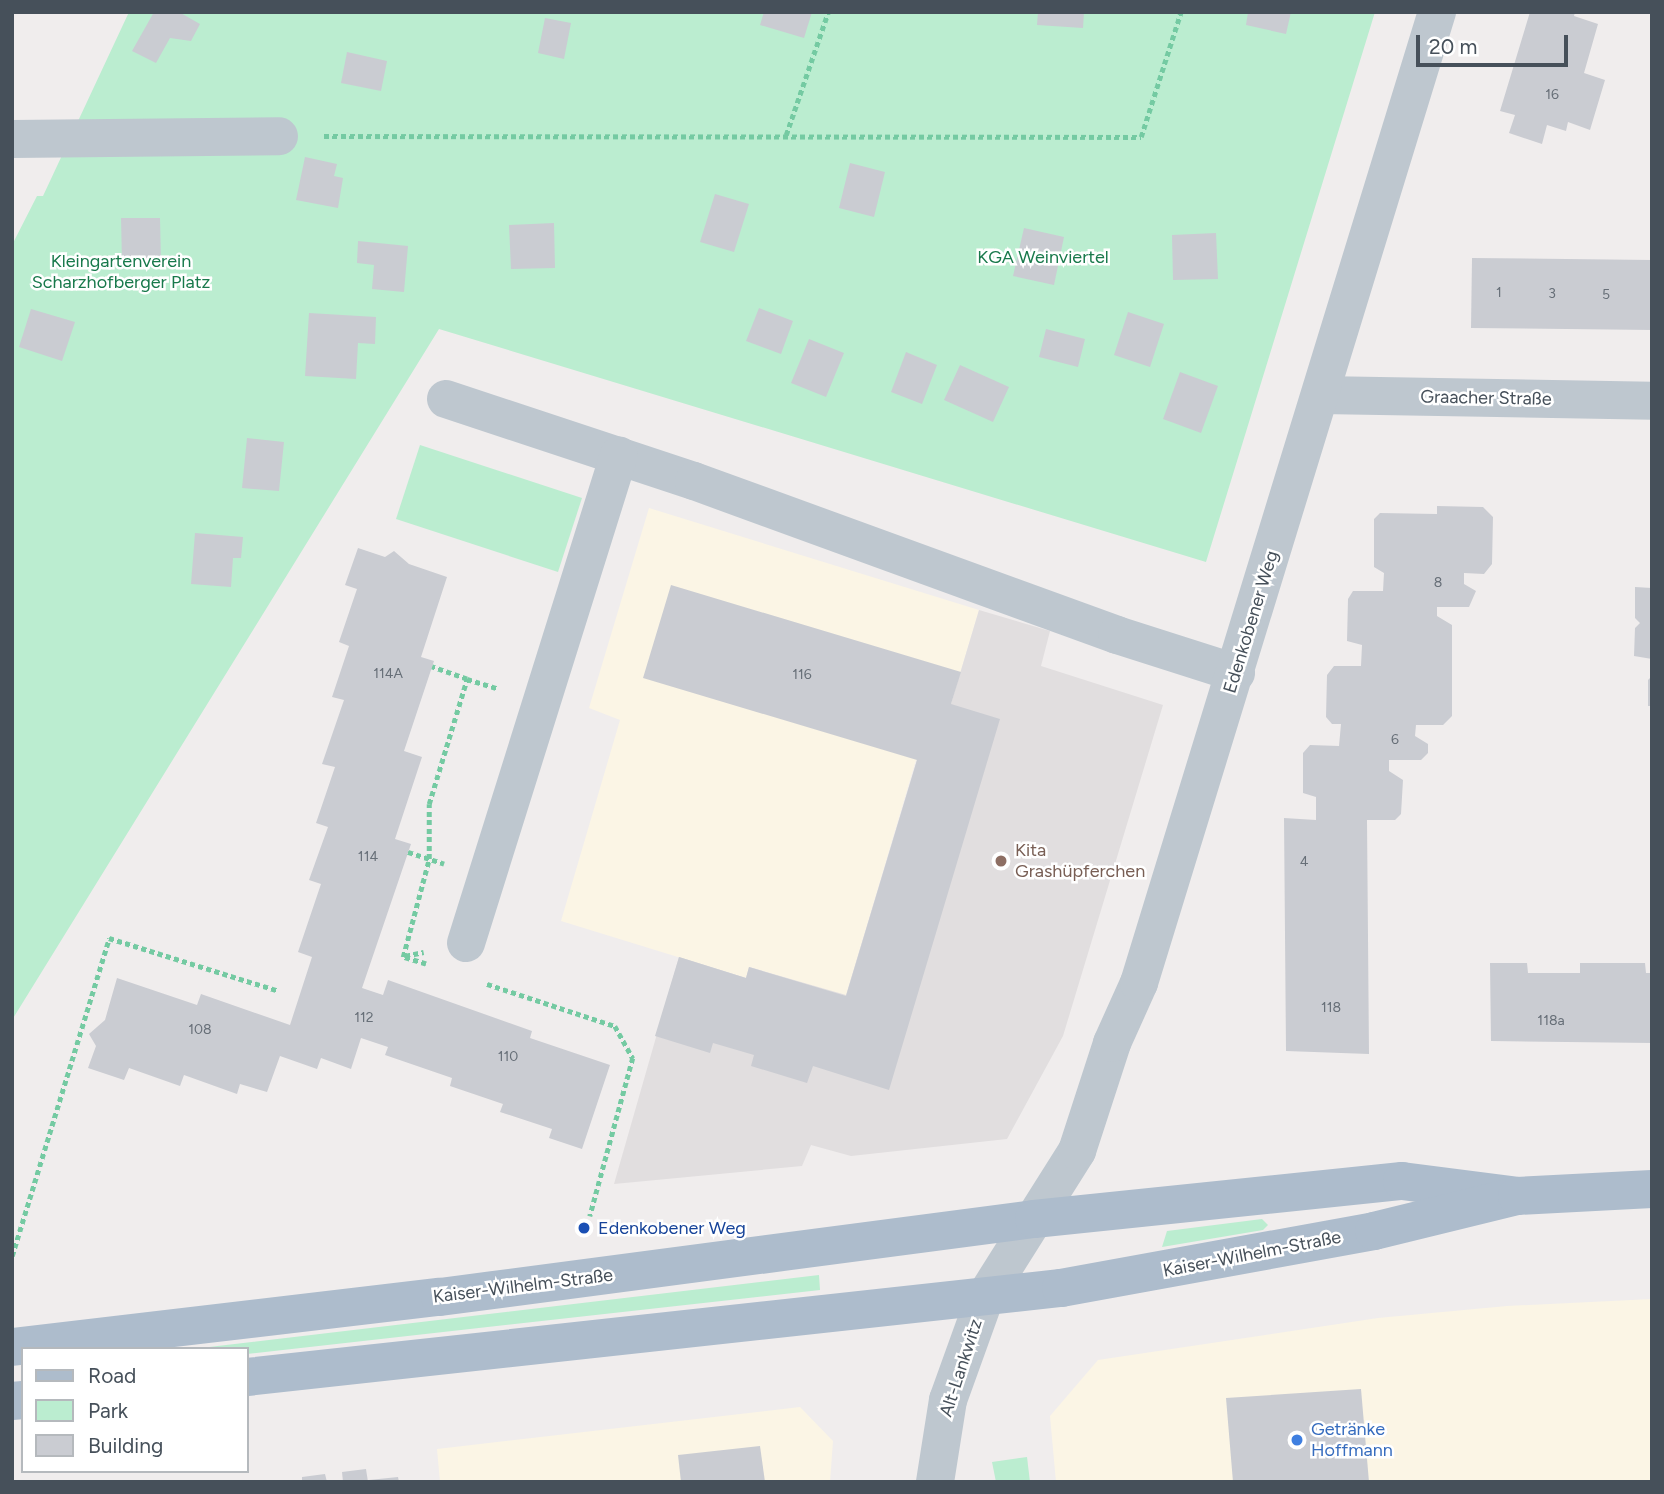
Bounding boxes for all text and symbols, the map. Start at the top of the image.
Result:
scale bar [1419,21,1571,65]
text: 20 m [1429,34,1477,59]
house number: 16 [1545,87,1559,103]
park label: KGA Weinviertel [977,246,1109,268]
park label: Kleingartenverein Scharzhofberger Platz [32,251,210,294]
house number: 1 [1496,285,1502,301]
house number: 3 [1548,286,1556,302]
house number: 5 [1602,287,1610,303]
street label: Graacher Straße [1420,386,1552,410]
street label: Edenkobener Weg [1219,548,1283,696]
house number: 8 [1434,575,1442,591]
house number: 114A [373,666,403,682]
house number: 116 [792,667,812,683]
house number: 6 [1391,732,1399,748]
place label: Kita Grashüpferchen [1015,840,1145,882]
house number: 114 [358,849,378,865]
marker: Kita Grashüpferchen [993,853,1009,869]
house number: 4 [1300,854,1308,870]
house number: 118 [1321,1000,1341,1016]
house number: 112 [354,1010,374,1026]
house number: 118a [1537,1013,1565,1029]
house number: 108 [188,1022,212,1038]
house number: 110 [498,1049,518,1065]
place label: Edenkobener Weg [598,1217,746,1239]
marker: Edenkobener Weg [576,1220,592,1236]
street label: Kaiser-Wilhelm-Straße [1161,1226,1343,1282]
street label: Kaiser-Wilhelm-Straße [432,1264,614,1308]
street label: Alt-Lankwitz [935,1316,987,1420]
legend [21,1347,248,1473]
text: Road [88,1363,136,1388]
text: Park [88,1398,128,1423]
place label: Getränke Hoffmann [1311,1419,1393,1462]
marker: Getränke Hoffmann [1289,1432,1305,1448]
text: Building [88,1433,163,1458]

